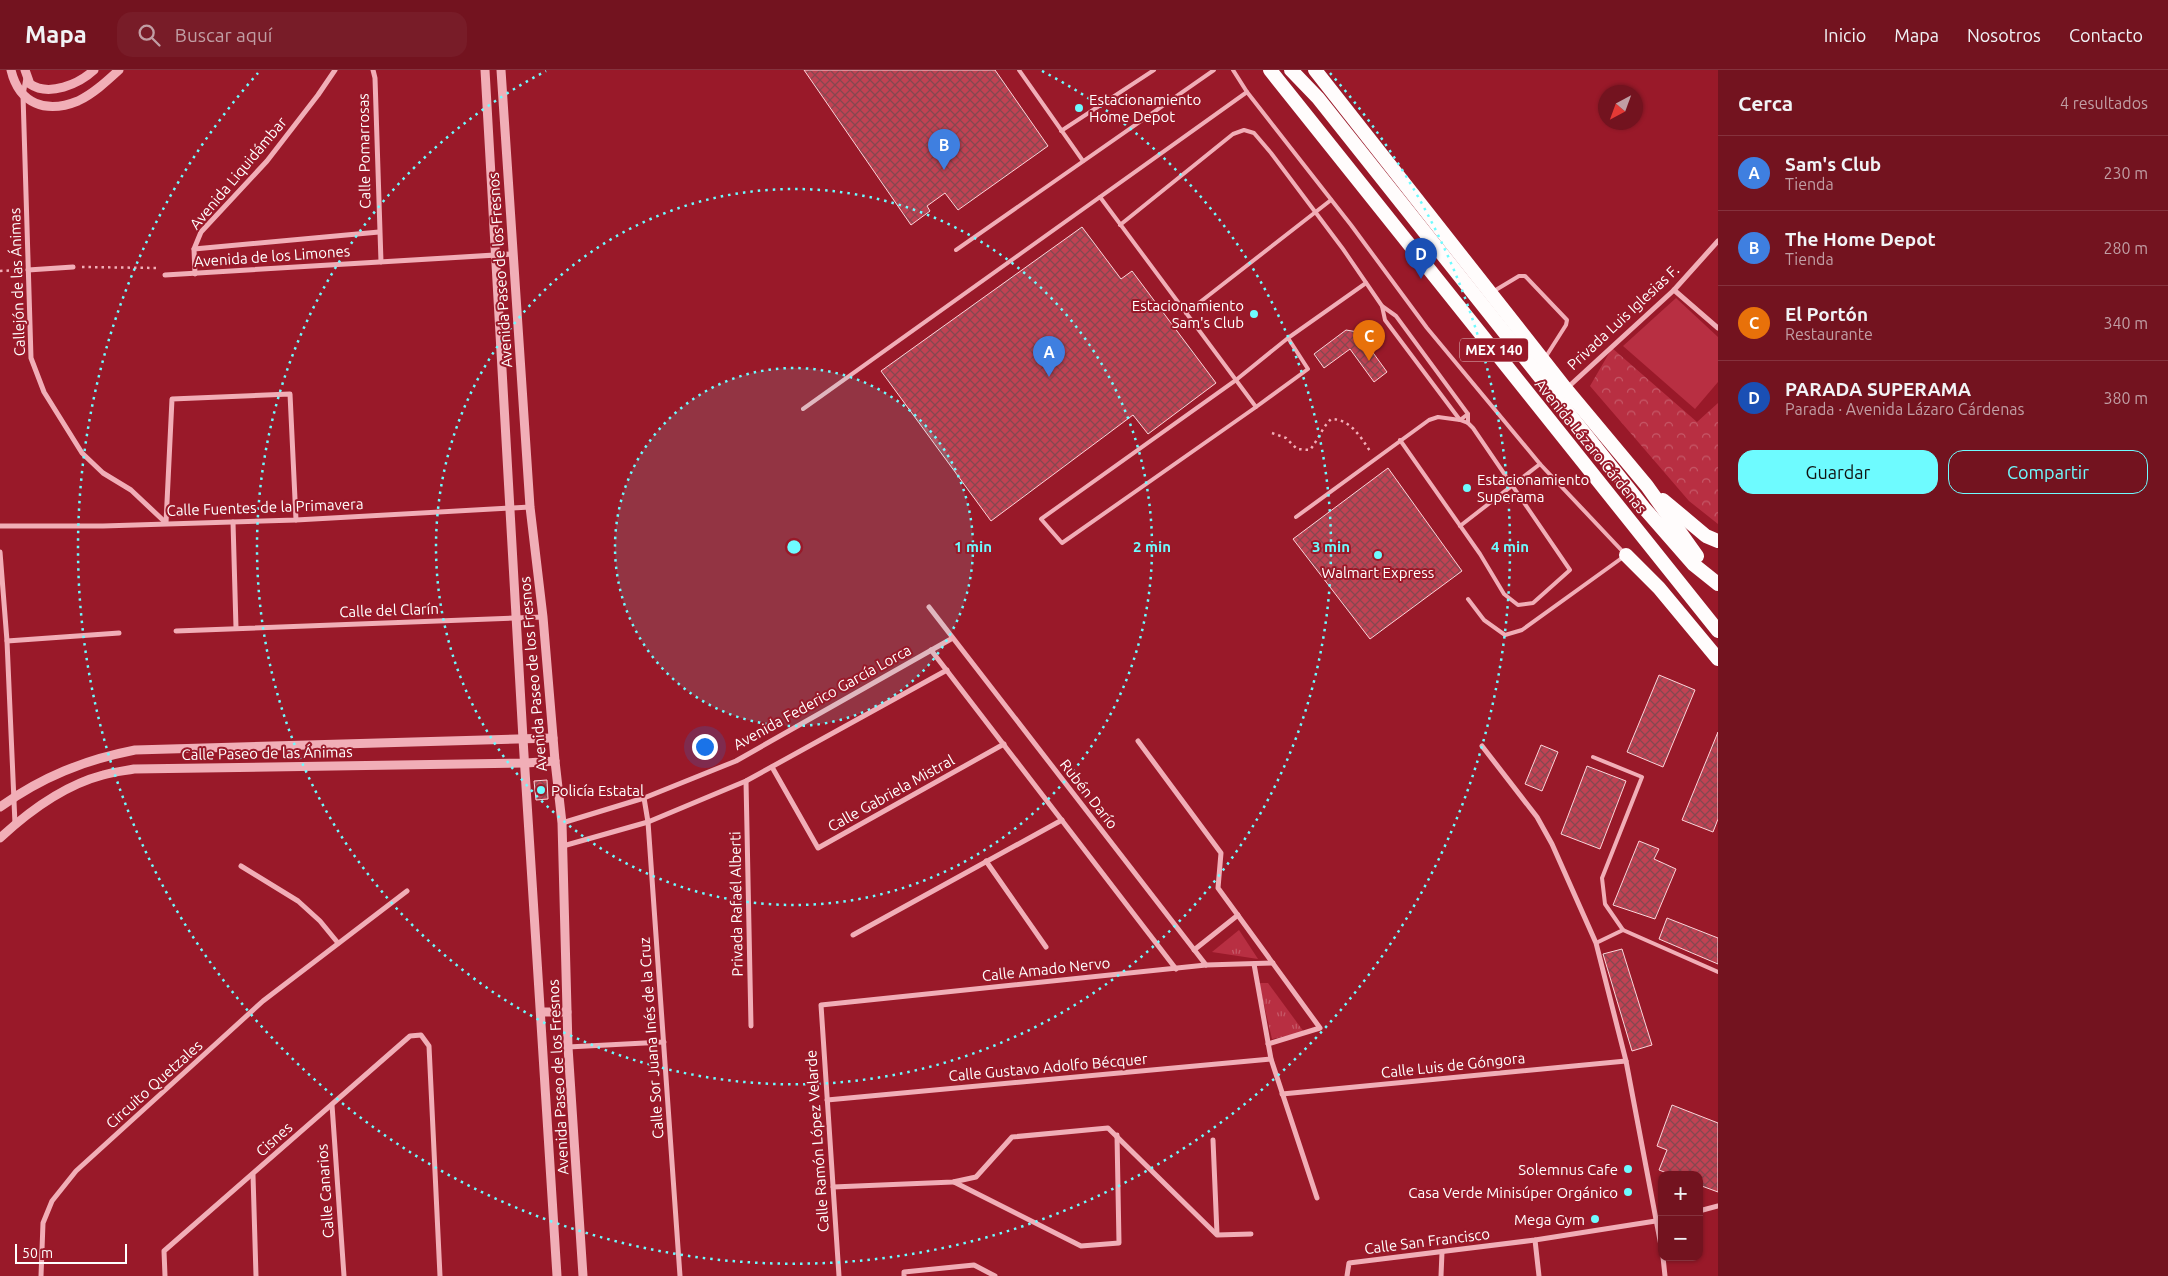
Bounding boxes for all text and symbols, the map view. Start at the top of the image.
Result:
search box [117,12,467,57]
text: Mapa [25,21,87,48]
icon: search [135,21,163,49]
text: Buscar aquí [175,24,272,46]
text: Inicio [1824,25,1866,45]
text: Mapa [1894,25,1939,45]
text: Nosotros [1967,25,2041,45]
text: Contacto [2069,25,2143,45]
north arrow [1598,85,1643,130]
place label: Estacionamiento Home Depot [1089,91,1201,125]
text: Cerca [1738,91,1793,115]
street label: Calle Pomarrosas [354,93,374,209]
text: 4 resultados [2060,94,2148,112]
marker: Estacionamiento Home Depot [1073,102,1085,114]
street label: Avenida Liquidámbar [186,113,290,233]
pin: B [928,129,960,170]
text: Sam's Club [1785,153,1881,175]
text: A [1748,164,1760,182]
text: 230 m [2103,164,2148,182]
street label: Avenida Paseo de los Fresnos [485,172,515,368]
text: Tienda [1785,175,1834,193]
street label: Callejón de las Ánimas [6,207,28,357]
text: The Home Depot [1785,228,1936,250]
pin: D [1405,238,1437,279]
text: B [1749,239,1759,257]
text: 280 m [2103,239,2148,257]
street label: Avenida de los Limones [193,242,351,270]
text: Tienda [1785,250,1834,268]
street label: Privada Luis Iglesias F. [1564,261,1682,373]
place label: Estacionamiento Sam's Club [1132,297,1244,331]
text: El Portón [1785,303,1868,325]
marker: Estacionamiento Sam's Club [1248,308,1260,320]
text: C [1749,314,1759,332]
text: 340 m [2103,314,2148,332]
pin: C [1353,320,1385,361]
text: Restaurante [1785,325,1873,343]
pin: A [1033,336,1065,377]
road number: MEX 140 [1460,338,1528,362]
street label: Avenida Lázaro Cárdenas [1532,376,1650,516]
text: PARADA SUPERAMA [1785,378,1971,400]
text: D [1748,389,1760,407]
text: 380 m [2103,389,2148,407]
text: Parada · Avenida Lázaro Cárdenas [1785,400,2024,418]
button: Guardar [1738,450,1938,494]
button: Compartir [1948,450,2148,494]
place label: Estacionamiento Superama [1477,471,1589,505]
marker: Estacionamiento Superama [1461,482,1473,494]
street label: Calle Fuentes de la Primavera [166,495,364,519]
centre of rings [785,538,803,556]
text: 1 min [954,538,992,555]
text: 2 min [1133,538,1171,555]
text: 3 min [1312,538,1350,555]
text: 4 min [1491,538,1529,555]
marker: Walmart Express [1372,549,1384,561]
place label: Walmart Express [1322,564,1434,581]
street label: Avenida Paseo de los Fresnos [516,576,550,772]
street label: Calle del Clarín [339,600,439,620]
street label: Avenida Federico García Lorca [730,641,914,753]
your location [692,734,718,760]
street label: Calle Paseo de las Ánimas [181,743,353,763]
street label: Calle Gabriela Mistral [825,751,957,835]
street label: Rubén Darío [1057,756,1121,832]
place label: Policía Estatal [551,782,644,799]
marker: Policía Estatal [535,784,547,796]
street label: Privada Rafaél Alberti [726,831,746,977]
street label: Calle Sor Juana Inés de la Cruz [635,936,667,1139]
street label: Calle Amado Nervo [981,954,1111,984]
street label: Avenida Paseo de los Fresnos [544,979,572,1175]
street label: Circuito Quetzales [102,1036,206,1132]
street label: Calle Ramón López Velarde [802,1049,832,1233]
street label: Calle Luis de Góngora [1380,1049,1526,1081]
street label: Calle Gustavo Adolfo Bécquer [948,1050,1149,1084]
street label: Cisnes [252,1118,296,1160]
street label: Calle Canarios [313,1143,337,1239]
place label: Solemnus Cafe [1518,1161,1618,1178]
marker: Solemnus Cafe [1622,1163,1634,1175]
map controls [1658,1171,1703,1261]
button: + [1658,1171,1703,1216]
place label: Casa Verde Minisúper Orgánico [1408,1184,1618,1201]
marker: Casa Verde Minisúper Orgánico [1622,1186,1634,1198]
place label: Mega Gym [1514,1211,1585,1228]
marker: Mega Gym [1589,1213,1601,1225]
button: − [1658,1216,1703,1261]
street label: Calle San Francisco [1363,1225,1491,1257]
scale bar [15,1241,128,1264]
text: 50 m [22,1245,53,1261]

